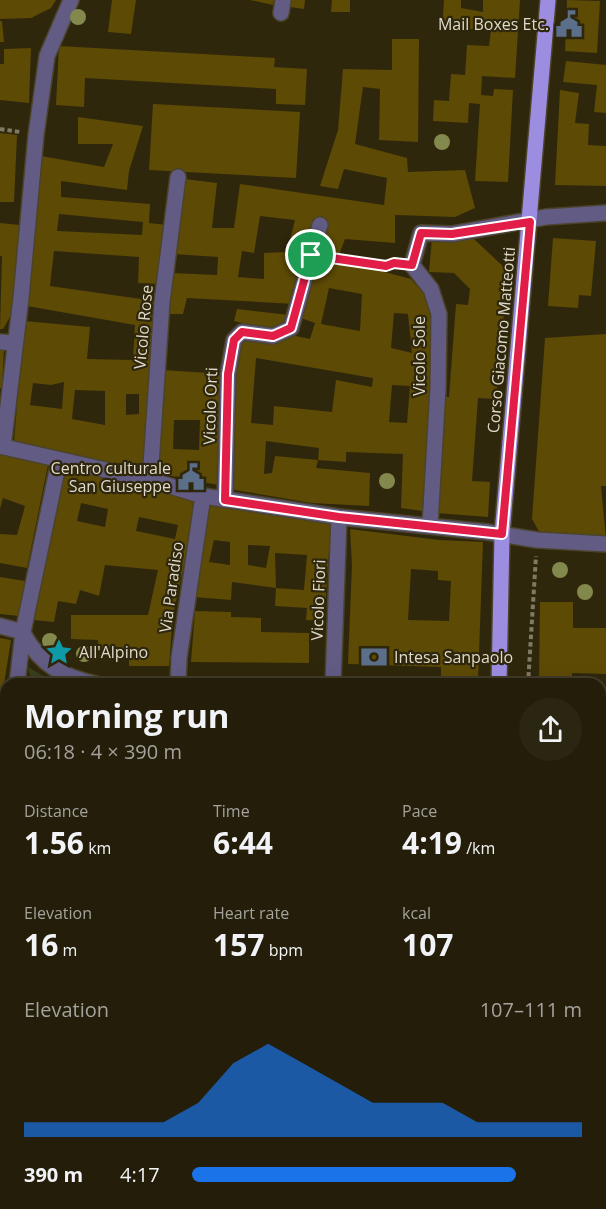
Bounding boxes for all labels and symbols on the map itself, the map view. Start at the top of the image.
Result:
public building icon: Mail Boxes Etc. [554,9,584,39]
place label: Mail Boxes Etc. [438,13,549,35]
pin [285,229,336,280]
street label: Corso Giacomo Matteotti [482,246,520,434]
street label: Vicolo Rose [128,284,158,370]
street label: Vicolo Sole [408,316,430,396]
street label: Vicolo Orti [198,367,222,445]
place label: Centro culturale San Giuseppe [51,457,171,497]
public building icon: Centro culturale San Giuseppe [176,462,206,492]
street label: Via Paradiso [154,540,188,634]
street label: Vicolo Fiori [306,559,330,641]
place icon: All'Alpino [44,637,74,667]
place label: All'Alpino [79,641,148,663]
bank icon: Intesa Sanpaolo [359,642,389,672]
place label: Intesa Sanpaolo [394,646,513,668]

